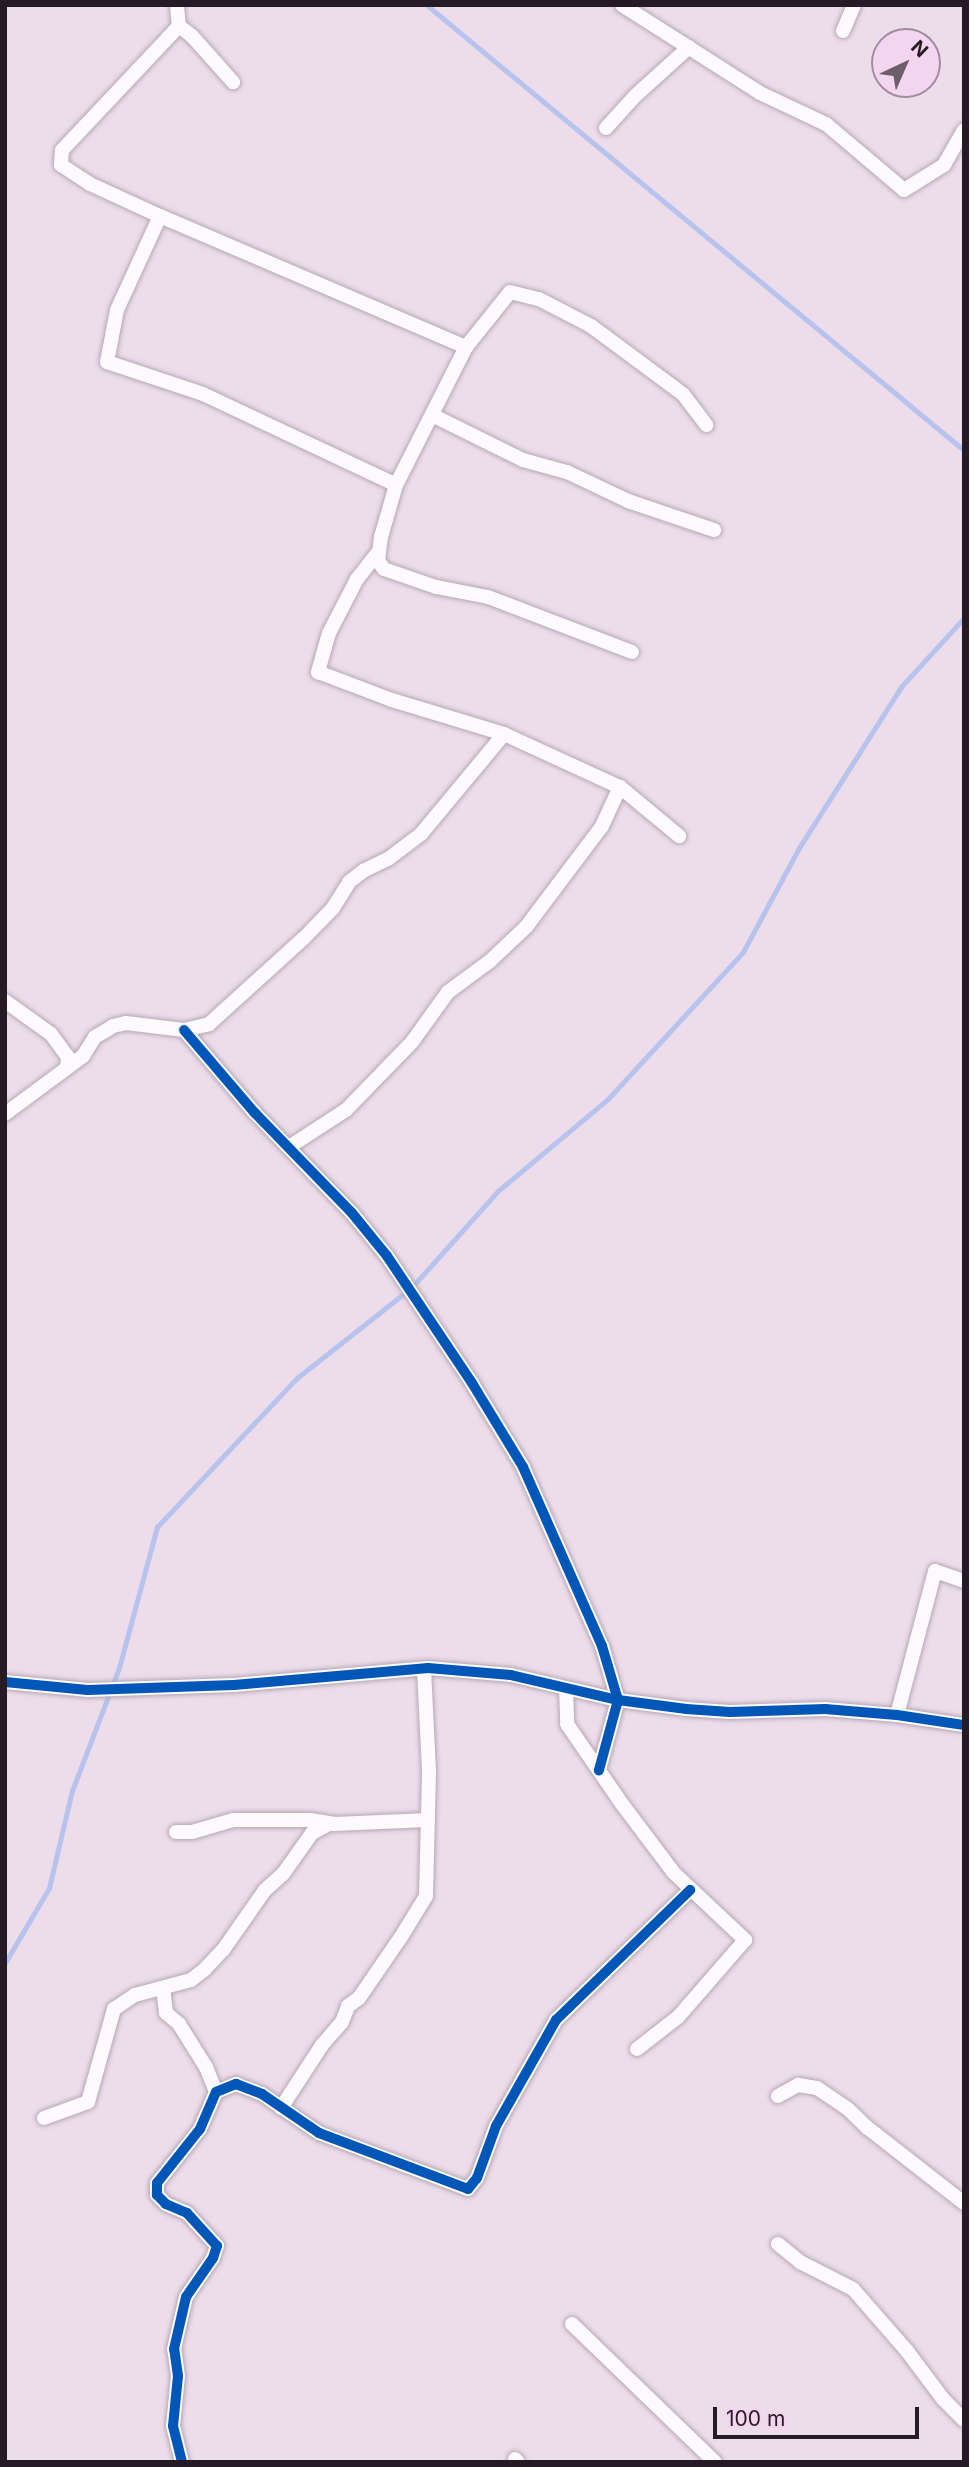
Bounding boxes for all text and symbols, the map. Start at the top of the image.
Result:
north arrow [871,28,941,98]
text: N [906,36,933,62]
scale bar [717,2394,923,2438]
text: 100 m [726,2406,785,2431]

